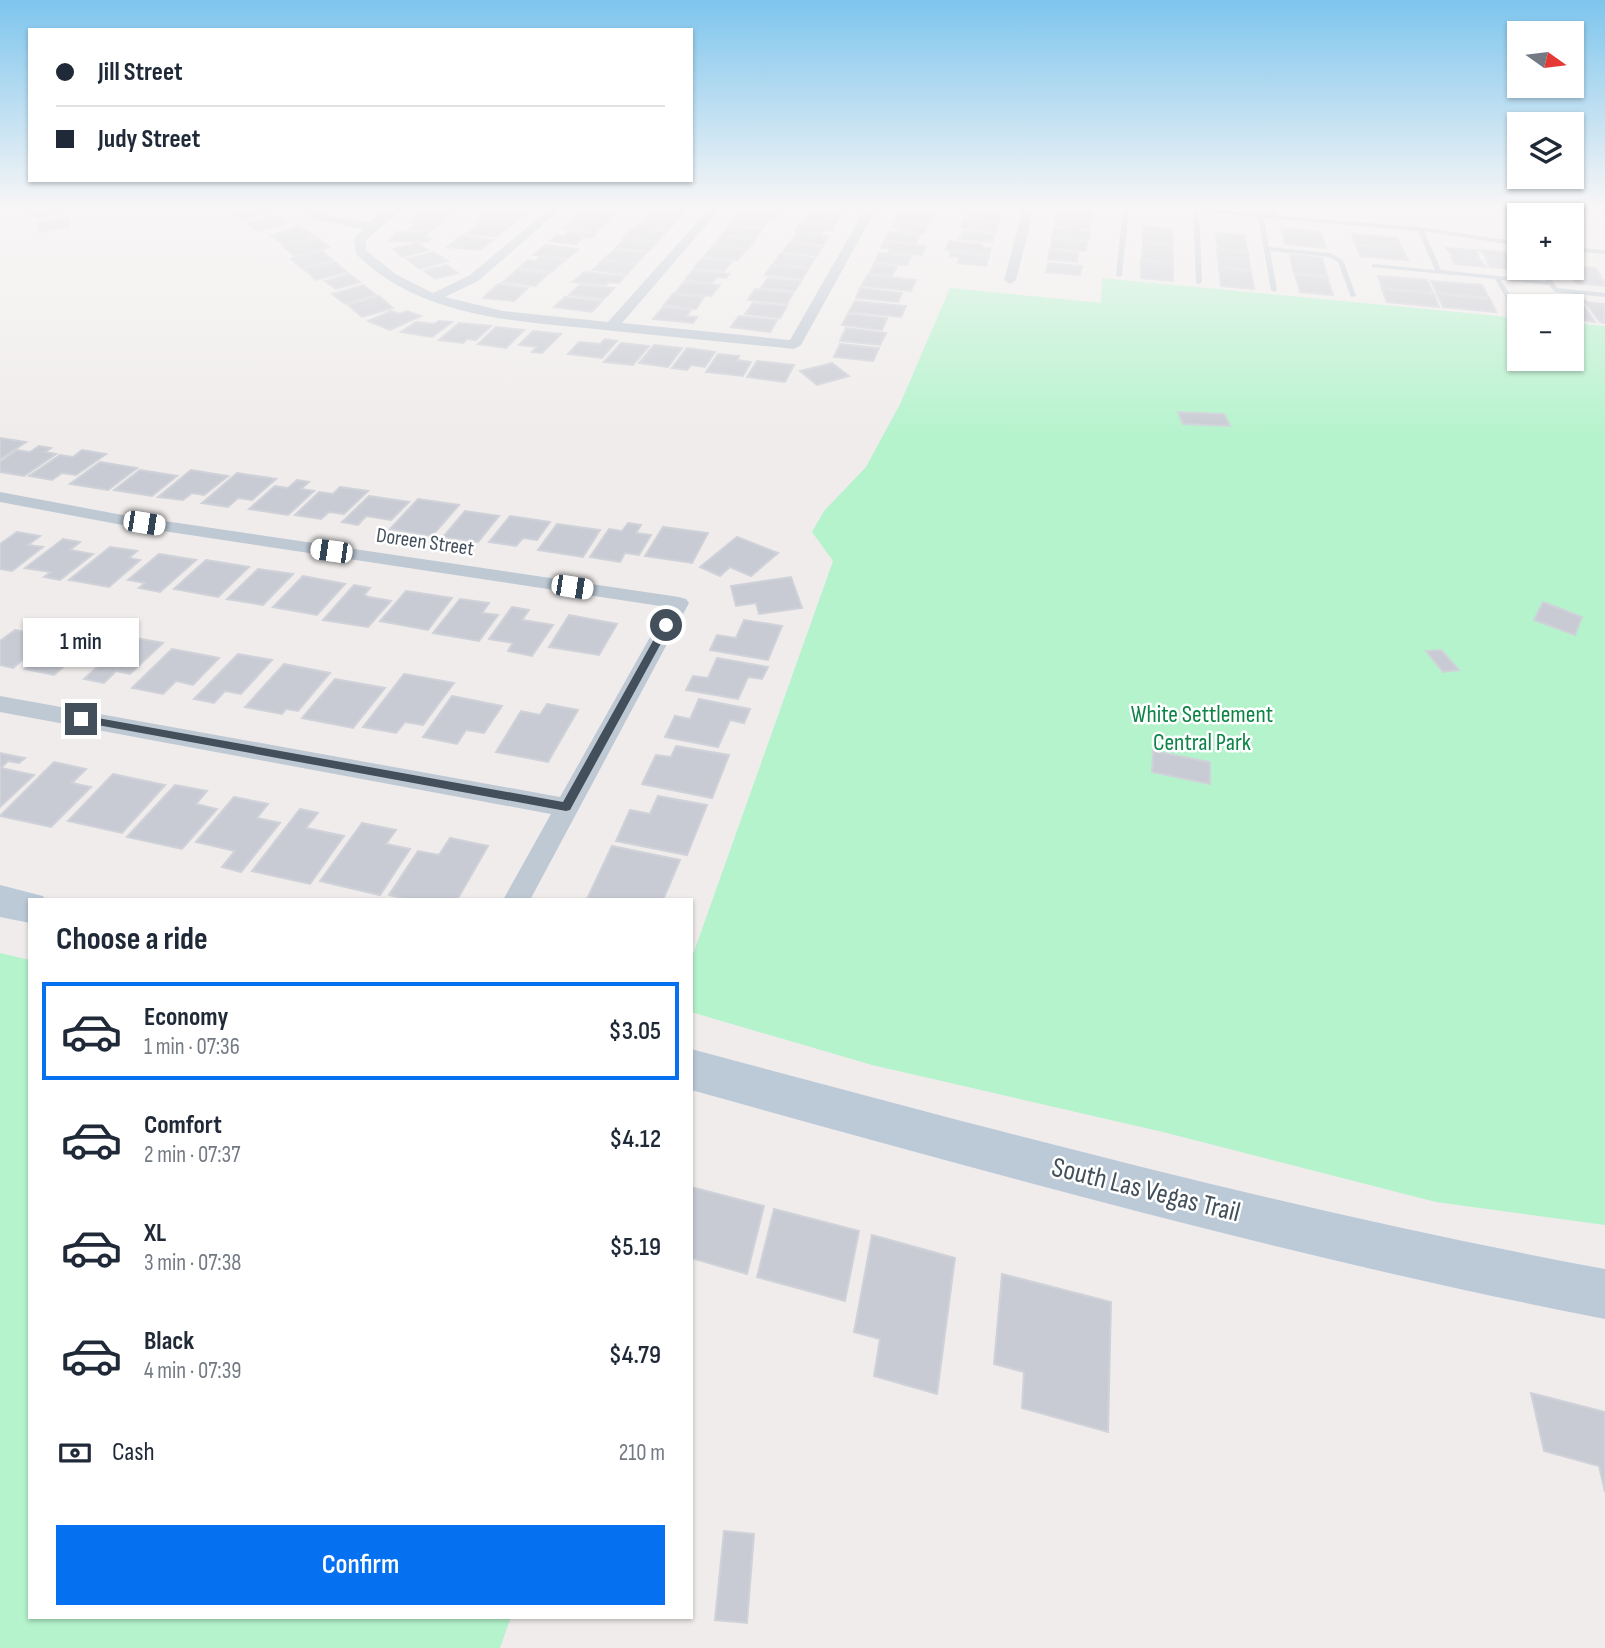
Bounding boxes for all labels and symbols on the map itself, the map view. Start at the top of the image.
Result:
north arrow [1507,21,1584,98]
car [122,509,167,537]
street label: Doreen Street [375,523,475,561]
car [309,538,354,564]
car [550,573,595,601]
route start [650,609,682,641]
callout: 1 min [23,618,139,666]
park label: White Settlement Central Park [1131,700,1273,757]
route end [65,703,97,735]
street label: South Las Vegas Trail [1048,1151,1244,1229]

